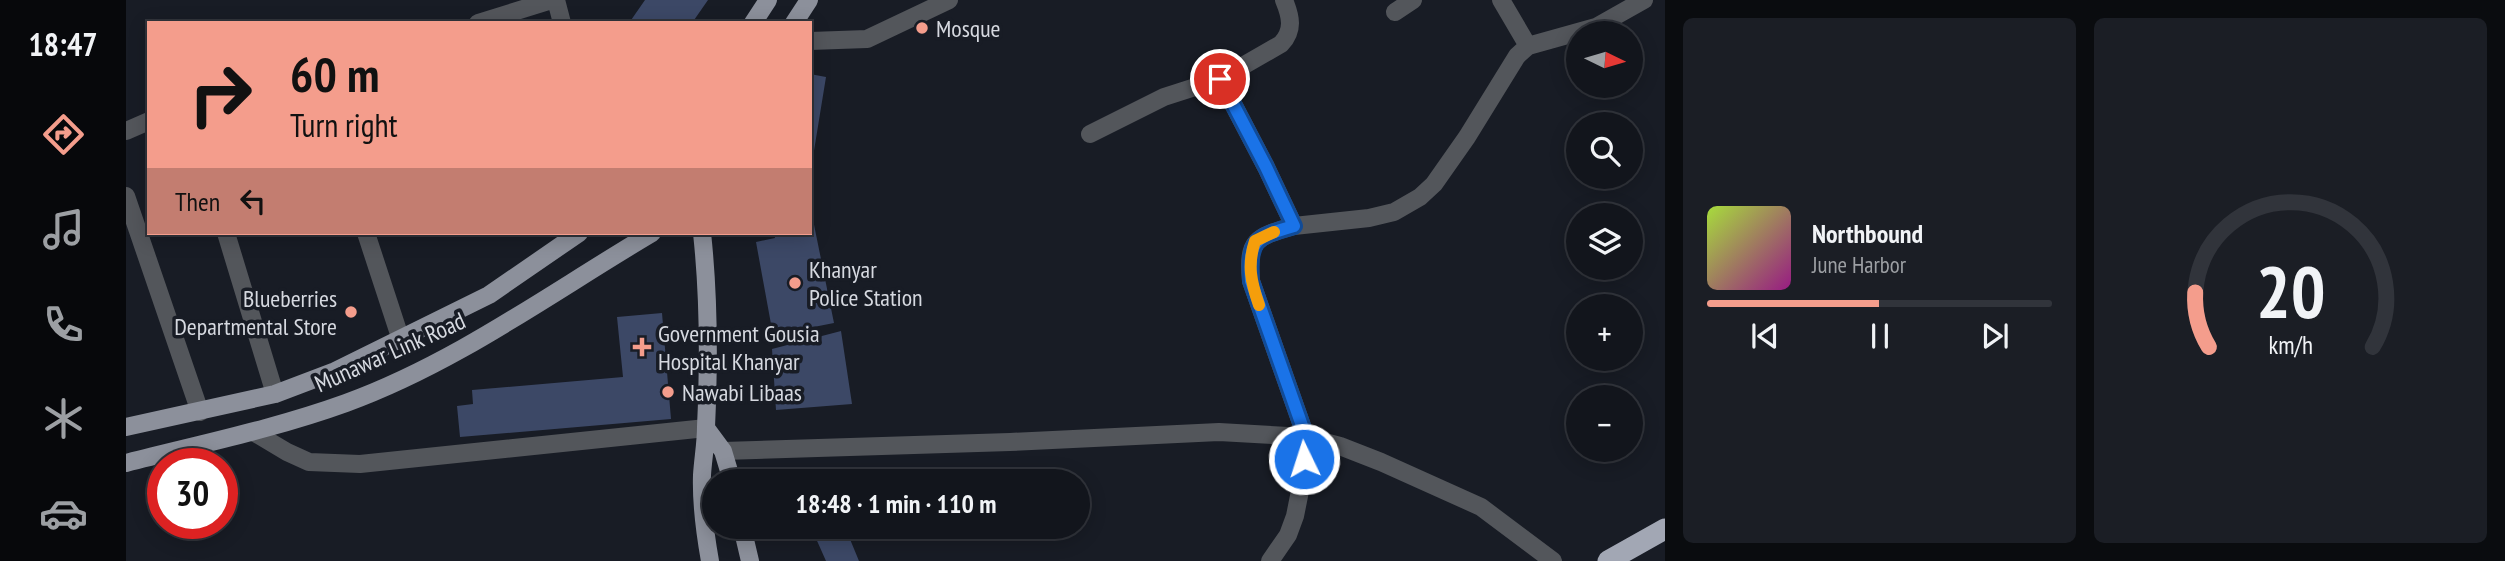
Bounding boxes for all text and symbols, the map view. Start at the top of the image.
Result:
place label: Mosque [936,13,1000,44]
marker: Mosque [914,20,930,36]
north arrow [1566,21,1643,98]
map controls [1566,21,1643,462]
text: 18:47 [28,23,98,65]
text: 60 m [290,42,379,106]
icon: right [175,49,266,140]
pin [1190,49,1250,109]
icon: arrive [1201,60,1239,98]
text: Turn right [290,104,398,146]
icon: directions [39,110,88,159]
button: search [1566,112,1643,189]
icon: left [234,182,272,220]
text: Then [175,185,220,218]
button: layers [1566,203,1643,280]
icon: music [39,205,88,254]
text: Northbound [1812,217,1923,250]
text: 20 [2256,243,2325,337]
text: June Harbor [1812,250,1906,279]
place label: Khanyar Police Station [809,254,923,313]
marker: Khanyar Police Station [787,275,803,291]
place label: Blueberries Departmental Store [174,283,337,342]
button: + [1566,294,1643,371]
icon: phone [39,300,88,349]
marker: Blueberries Departmental Store [343,304,359,320]
street label: Munawar Link Road [310,305,470,399]
icon: previous [1746,317,1784,355]
icon: pause [1861,317,1899,355]
icon: next [1976,317,2014,355]
place label: Government Gousia Hospital Khanyar [658,318,820,377]
text: km/h [2268,328,2313,360]
marker: Government Gousia Hospital Khanyar [632,337,652,357]
place label: Nawabi Libaas [682,377,802,408]
marker: Nawabi Libaas [660,384,676,400]
button: − [1566,385,1643,462]
icon: climate [39,394,88,443]
position arrow [1267,422,1341,496]
speed limit sign: 30 [147,448,238,539]
text: 18:48 · 1 min · 110 m [796,487,996,520]
icon: car [39,489,88,538]

